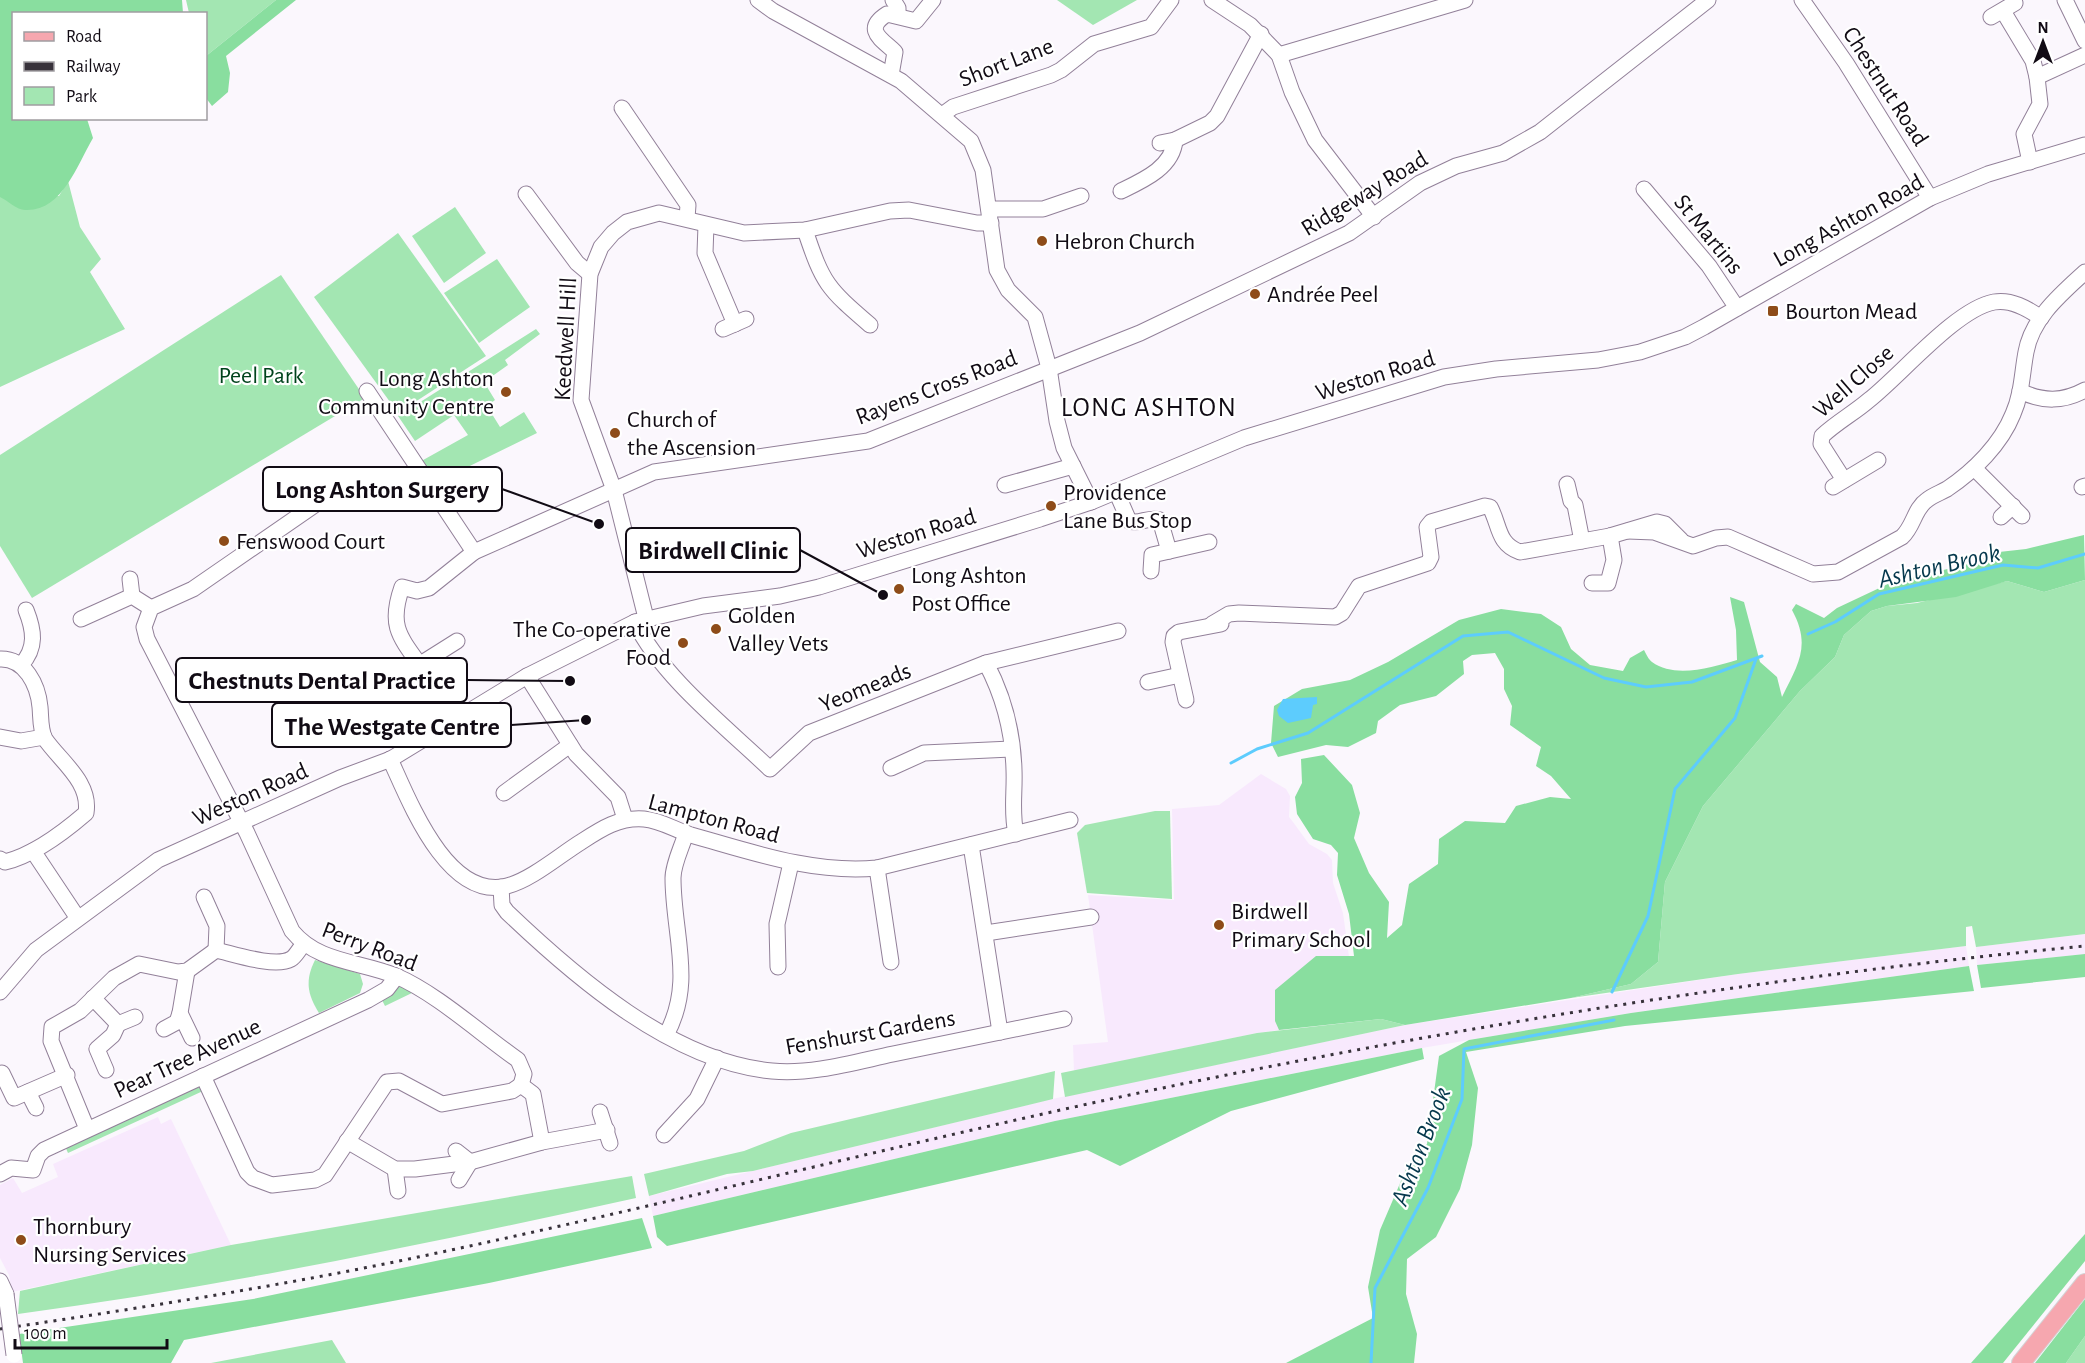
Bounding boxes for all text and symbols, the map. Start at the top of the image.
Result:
legend [12,12,207,120]
north arrow [2013,12,2073,72]
text: N [2037,20,2049,36]
street label: Chestnut Road [1838,23,1932,150]
text: Road [66,28,102,46]
street label: Short Lane [956,34,1057,92]
text: Railway [66,58,121,76]
text: Park [66,88,98,106]
street label: Ridgeway Road [1297,147,1432,241]
street label: Long Ashton Road [1769,170,1928,272]
street label: St Martins [1669,190,1747,279]
place label: Hebron Church [1054,230,1195,254]
marker: Hebron Church [1035,234,1049,248]
street label: Keedwell Hill [551,277,581,402]
place label: Andrée Peel [1267,283,1379,307]
marker: Andrée Peel [1248,287,1262,301]
place label: Bourton Mead [1785,300,1917,324]
marker: Bourton Mead [1766,304,1780,318]
street label: Well Close [1809,341,1898,423]
street label: Rayens Cross Road [852,346,1020,430]
street label: Weston Road [1313,346,1438,405]
park label: Peel Park [219,364,304,388]
place label: Long Ashton Community Centre [318,367,494,419]
marker: Long Ashton Community Centre [499,385,513,399]
district label: LONG ASHTON [1061,394,1237,421]
place label: Church of the Ascension [627,408,756,460]
marker: Church of the Ascension [608,426,622,440]
callout: Long Ashton Surgery [263,467,502,511]
text: Long Ashton Surgery [275,477,489,503]
place label: Providence Lane Bus Stop [1063,481,1192,533]
marker: Providence Lane Bus Stop [1044,499,1058,513]
street label: Weston Road [854,504,979,563]
callout: Birdwell Clinic [626,528,800,572]
place label: Fenswood Court [236,530,385,554]
marker: Fenswood Court [217,534,231,548]
text: Birdwell Clinic [638,538,788,564]
water label: Ashton Brook [1875,539,2003,593]
place label: Long Ashton Post Office [911,564,1027,616]
marker: Long Ashton Post Office [892,582,906,596]
place label: Golden Valley Vets [728,604,829,656]
place label: The Co-operative Food [513,618,671,670]
marker: Golden Valley Vets [709,622,723,636]
marker: The Co-operative Food [676,636,690,650]
callout: Chestnuts Dental Practice [176,658,467,702]
street label: Yeomeads [816,659,915,717]
text: Chestnuts Dental Practice [189,668,455,694]
callout: The Westgate Centre [272,703,511,747]
text: The Westgate Centre [284,714,500,740]
street label: Weston Road [189,759,312,831]
street label: Lampton Road [645,790,782,848]
place label: Birdwell Primary School [1231,900,1371,952]
street label: Perry Road [319,918,421,976]
marker: Birdwell Primary School [1212,918,1226,932]
street label: Fenshurst Gardens [783,1006,957,1060]
street label: Pear Tree Avenue [110,1014,265,1103]
water label: Ashton Brook [1386,1084,1455,1210]
place label: Thornbury Nursing Services [33,1215,187,1267]
marker: Thornbury Nursing Services [14,1233,28,1247]
scale bar [15,1312,166,1350]
text: 100 m [24,1325,67,1343]

